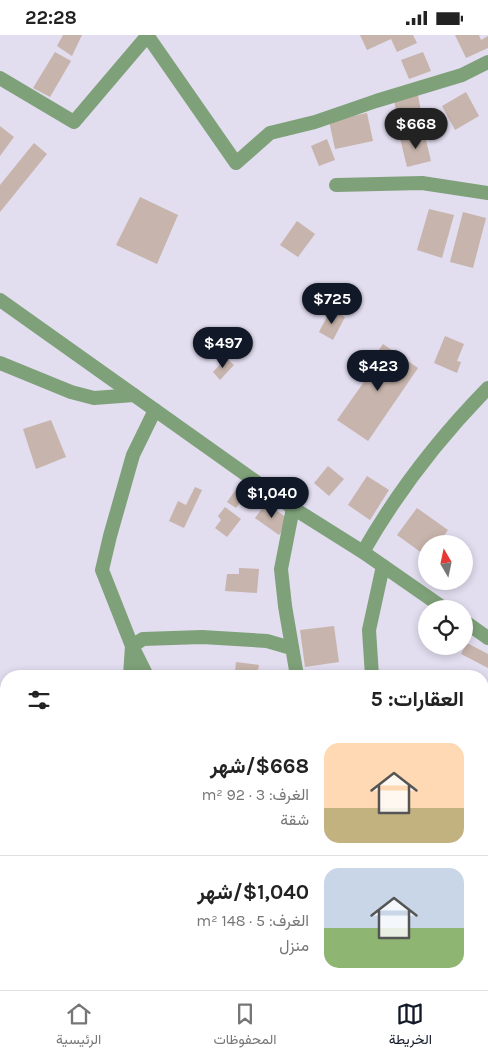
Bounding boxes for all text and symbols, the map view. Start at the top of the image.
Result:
text: 22:28 [25,7,77,29]
pin: $668 [386,107,446,150]
text: $668 [396,114,436,133]
pin: $725 [302,283,362,325]
text: $725 [313,289,351,308]
pin: $497 [193,327,253,369]
text: $497 [204,333,242,352]
pin: $423 [348,349,408,392]
text: $423 [358,356,398,375]
pin: $1,040 [231,477,313,519]
text: $1,040 [247,483,297,502]
north arrow [418,535,472,590]
map controls [418,535,473,655]
button: locate [418,600,473,655]
icon: filters [25,686,53,714]
text: العقارات: 5 [370,687,464,711]
text: $668/شهر [210,754,309,778]
icon: home [364,763,424,823]
text: الغرف: 3 · 92 m² [201,785,309,804]
text: شقة [280,810,309,829]
text: $1,040/شهر [197,880,309,904]
icon: home [364,888,424,948]
text: الغرف: 5 · 148 m² [196,911,309,930]
text: منزل [279,936,309,955]
tab: الرئيسية [56,1000,101,1052]
tab: المحفوظات [213,1000,277,1052]
tab: الخريطة [389,1000,432,1052]

